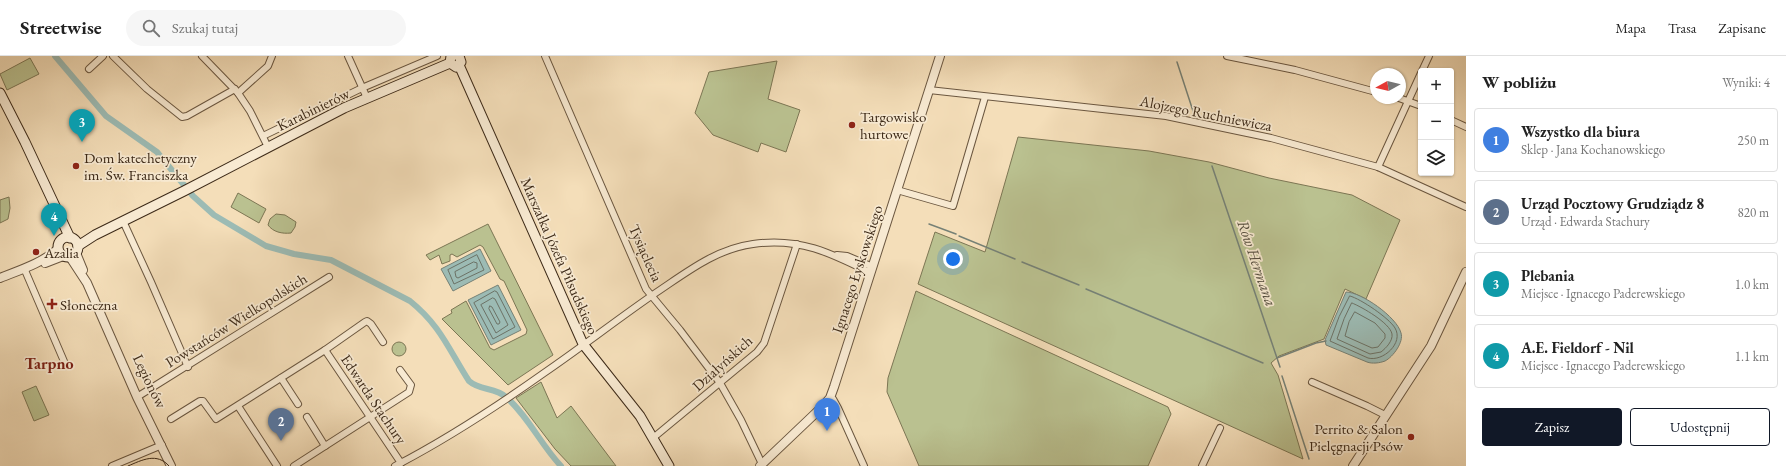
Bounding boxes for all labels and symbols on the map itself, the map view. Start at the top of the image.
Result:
north arrow [1370,68,1406,104]
street label: Karabinierów [274,83,353,135]
street label: Alojzego Ruchniewicza [1137,91,1274,135]
place label: Targowisko hurtowe [860,107,926,143]
pin: 3 [69,109,95,142]
marker: Targowisko hurtowe [847,120,857,130]
place label: Dom katechetyczny im. Św. Franciszka [84,148,197,184]
marker: Dom katechetyczny im. Św. Franciszka [71,161,81,171]
street label: Marszałka Józefa Piłsudskiego [517,175,603,337]
pin: 4 [41,203,67,236]
street label: Ignacego Łyskowskiego [827,203,887,335]
water label: Rów Hermana [1232,217,1282,309]
street label: Tysiąclecia [625,221,667,285]
place label: Azalia [43,243,79,262]
marker: Azalia [31,247,41,257]
your location [943,249,963,269]
street label: Powstańców Wielkopolskich [162,268,311,371]
place label: Słoneczna [60,295,118,314]
marker: Słoneczna [47,299,57,309]
street label: Działyńskich [688,331,756,395]
street label: Edwarda Stachury [337,350,411,448]
street label: Legionów [129,351,171,412]
district label: Tarpno [25,353,74,374]
pin: 1 [814,398,840,431]
pin: 2 [268,408,294,441]
place label: Perrito & Salon Pielęgnacji Psów [1309,419,1404,455]
marker: Perrito & Salon Pielęgnacji Psów [1406,432,1416,442]

